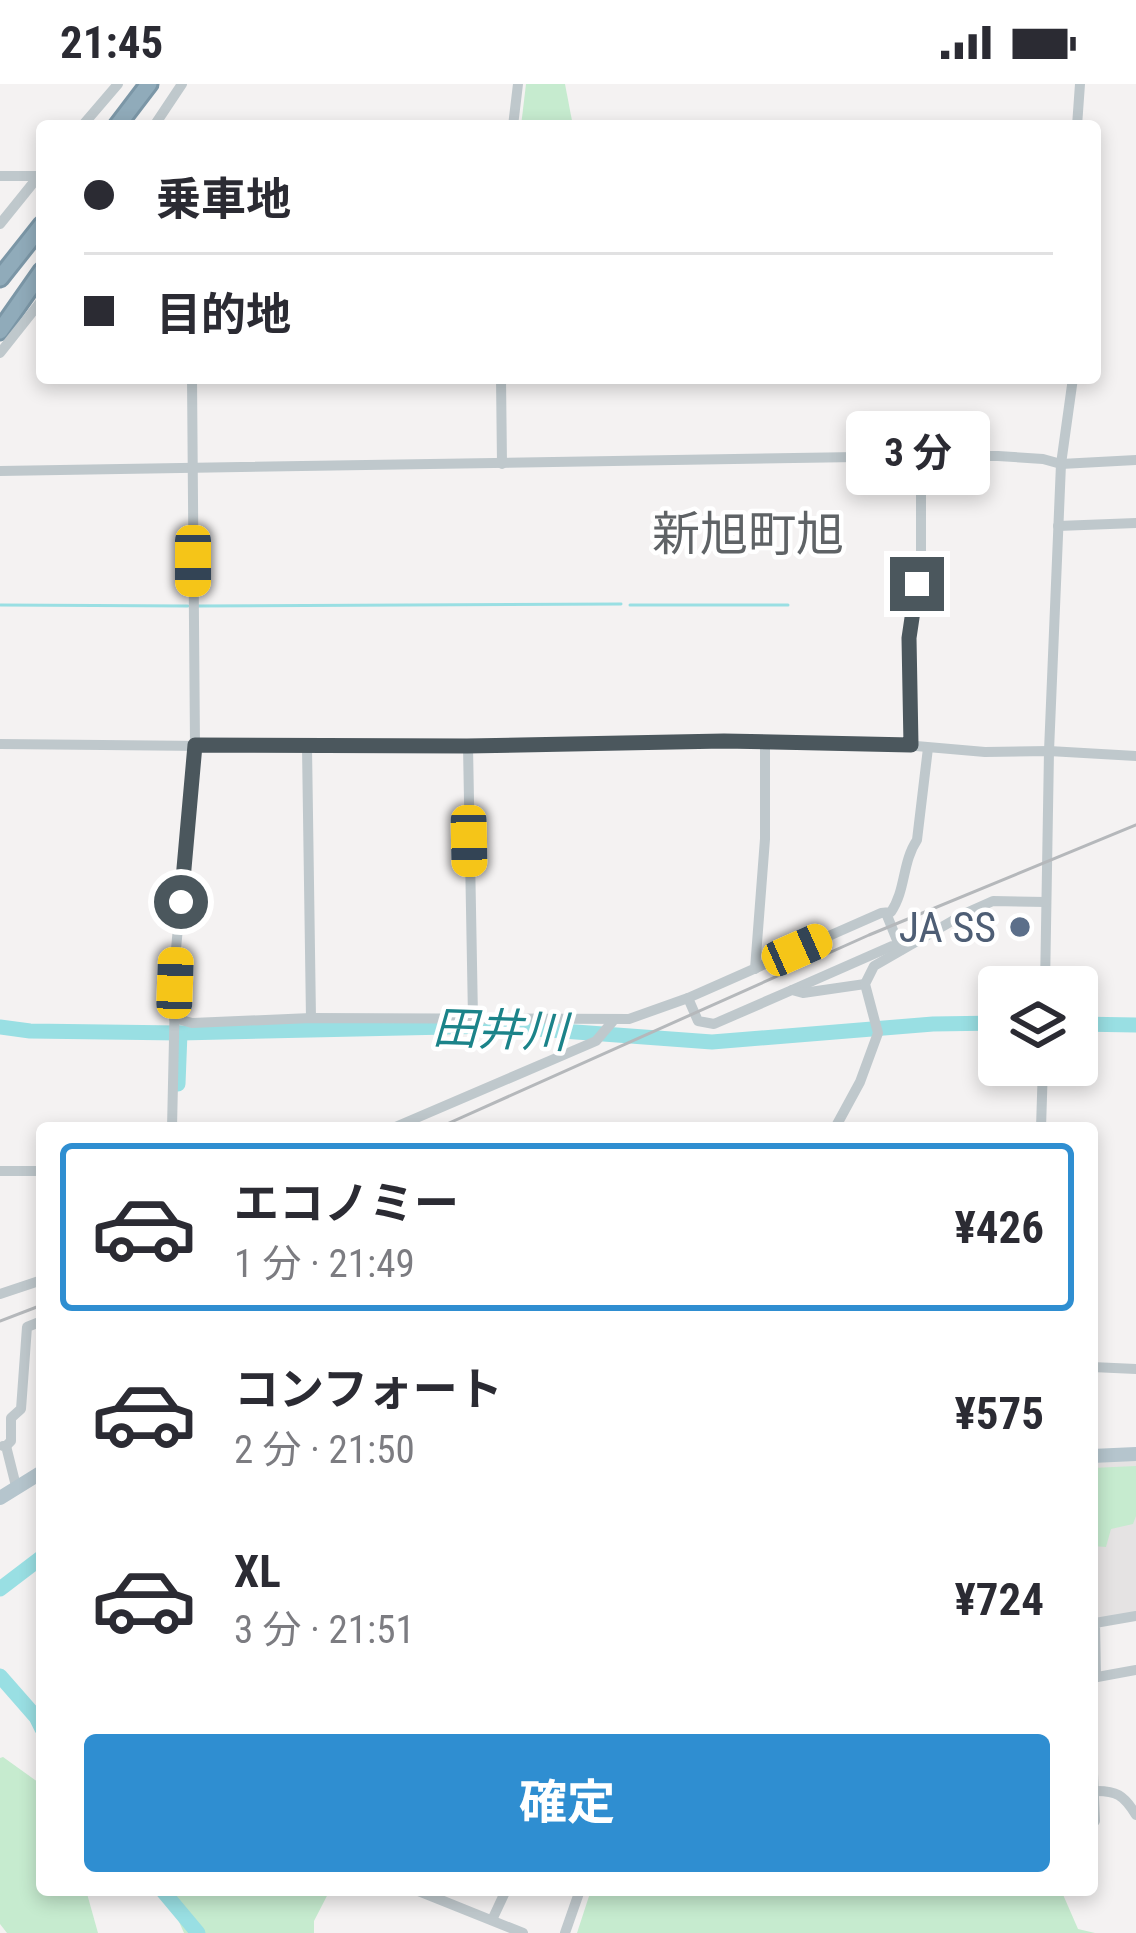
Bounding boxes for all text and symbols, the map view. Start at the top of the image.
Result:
text: 21:45 [60,16,163,69]
text: 乗車地 [156,173,291,226]
text: 目的地 [156,288,291,341]
callout: 3 分 [845,410,989,494]
text: 3 分 [884,430,952,476]
district label: 新旭町旭 [652,506,844,563]
car [175,525,211,597]
route end [890,557,944,611]
car [450,805,488,877]
route start [154,875,208,929]
place label: JA SS [899,903,996,952]
marker: JA SS [1007,914,1033,940]
car [757,919,837,981]
car [156,946,194,1020]
map controls [978,966,1098,1086]
button: layers [978,966,1098,1086]
water label: 田井川 [432,1001,572,1059]
icon: car [90,1173,198,1281]
text: エコノミー [234,1177,459,1230]
text: ¥426 [954,1201,1044,1254]
text: 1 分 · 21:49 [234,1241,415,1287]
icon: car [90,1359,198,1467]
text: コンフォート [234,1363,503,1416]
text: ¥575 [954,1387,1044,1440]
text: 2 分 · 21:50 [234,1427,415,1473]
icon: car [90,1545,198,1653]
text: XL [234,1545,281,1598]
text: ¥724 [954,1573,1044,1626]
text: 3 分 · 21:51 [234,1607,415,1653]
button: 確定 [84,1734,1050,1872]

